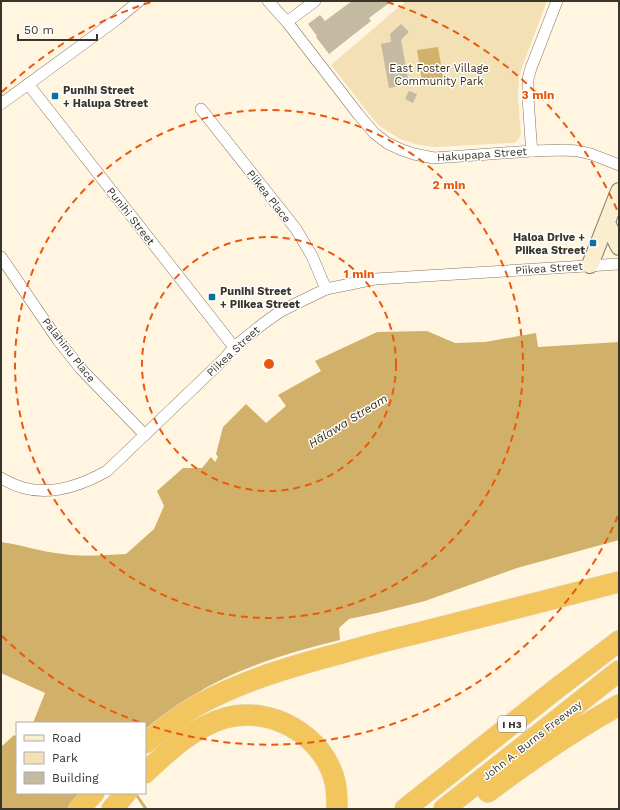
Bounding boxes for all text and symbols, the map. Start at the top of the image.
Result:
scale bar [18,16,97,42]
text: 50 m [24,23,54,37]
park label: East Foster Village Community Park [389,62,489,88]
place label: Punihi Street + Halupa Street [63,84,148,110]
text: 3 min [522,88,554,102]
marker: Punihi Street + Halupa Street [50,91,60,101]
street label: Hakupapa Street [437,145,528,164]
street label: Piikea Place [244,167,293,225]
text: 2 min [433,178,465,192]
street label: Punihi Street [104,185,157,248]
place label: Haloa Drive + Piikea Street [513,231,585,257]
marker: Haloa Drive + Piikea Street [588,238,598,248]
street label: Piikea Street [515,260,584,277]
text: 1 min [344,267,374,281]
place label: Punihi Street + Piikea Street [220,285,300,311]
marker: Punihi Street + Piikea Street [207,292,217,302]
street label: Palahinu Place [39,315,98,385]
street label: Piikea Street [204,323,263,379]
centre of rings [262,357,276,371]
water label: Hālawa Stream [306,391,390,451]
street label: John A. Burns Freeway [480,697,585,783]
road number: I H3 [498,716,526,732]
legend [16,722,146,794]
text: Road [52,731,81,745]
text: Park [52,751,78,765]
text: Building [52,771,99,785]

